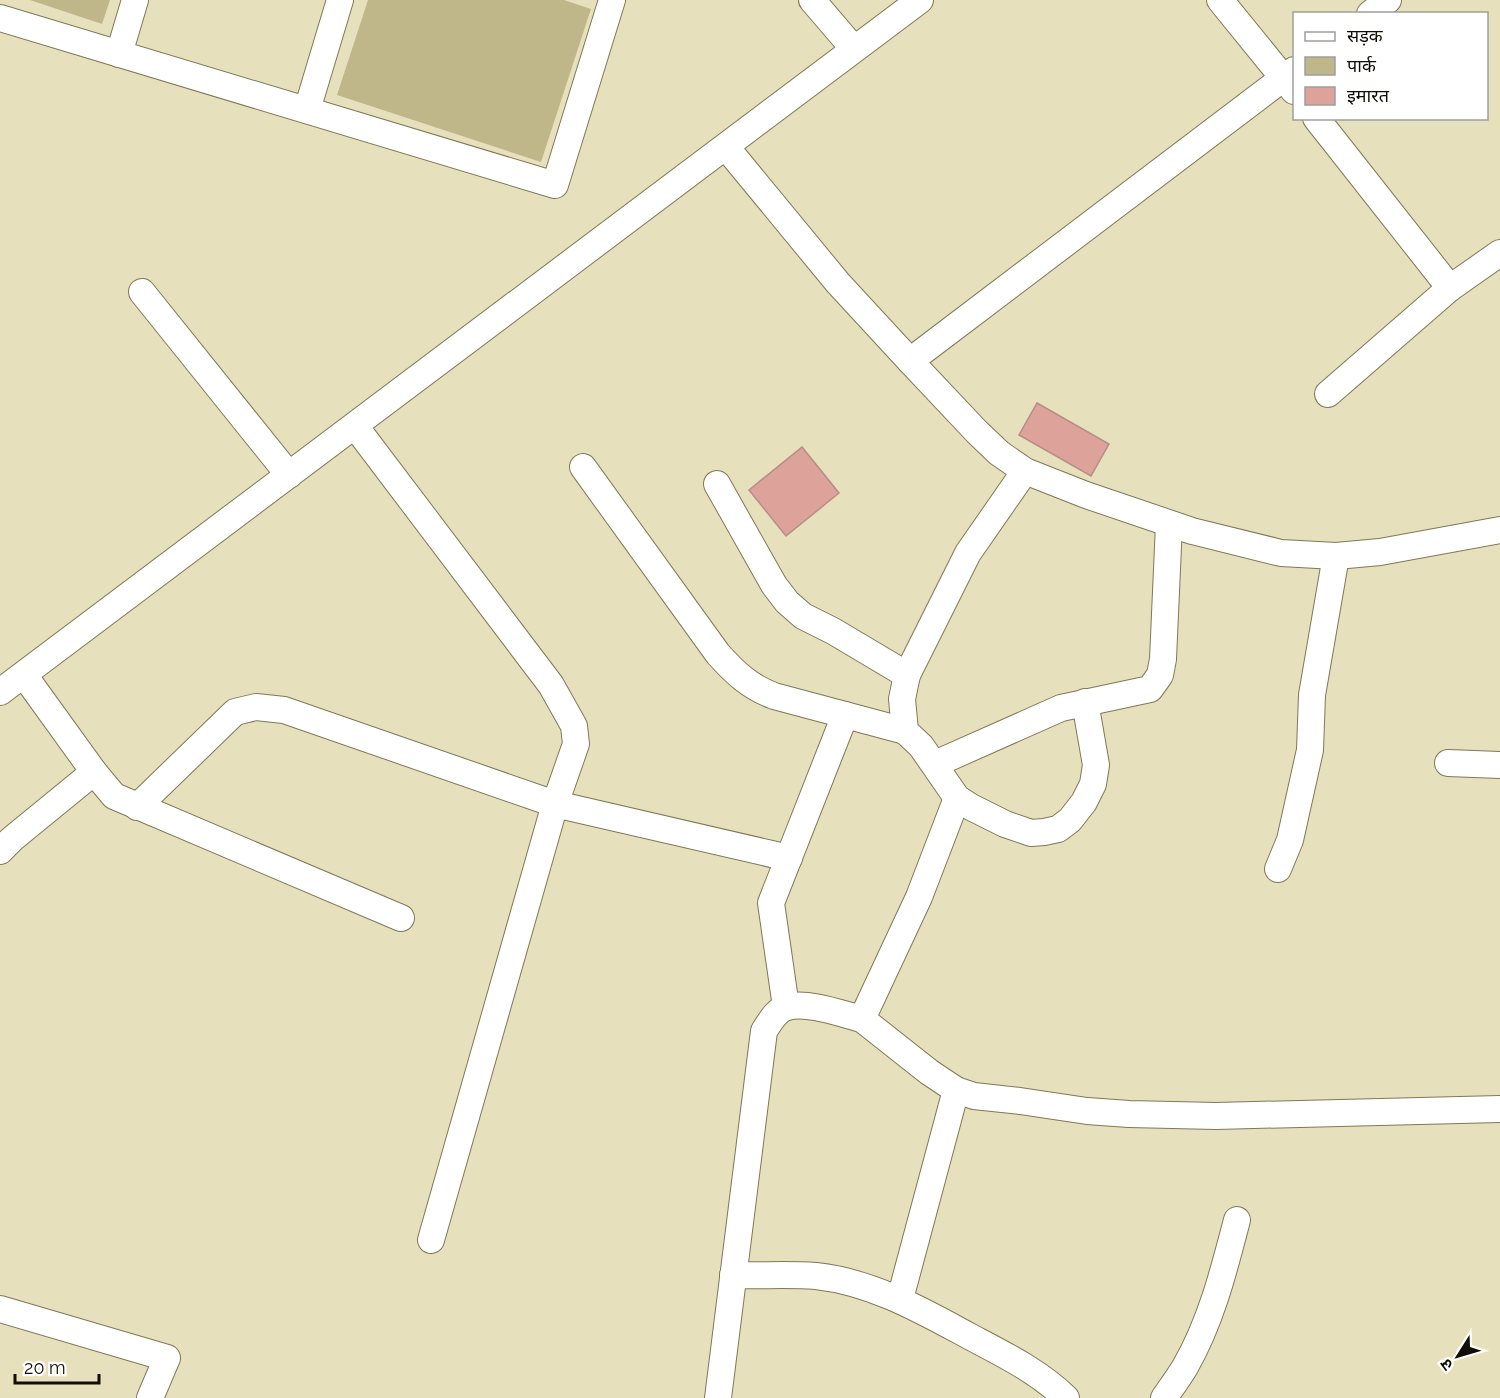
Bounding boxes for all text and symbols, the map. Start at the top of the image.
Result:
legend [1293,12,1488,120]
text: सड़क [1347,25,1384,46]
text: पार्क [1347,55,1377,76]
text: इमारत [1347,85,1390,106]
north arrow [1428,1326,1488,1386]
scale bar [15,1347,99,1385]
text: उ [1436,1355,1457,1374]
text: 20 m [24,1357,66,1378]

